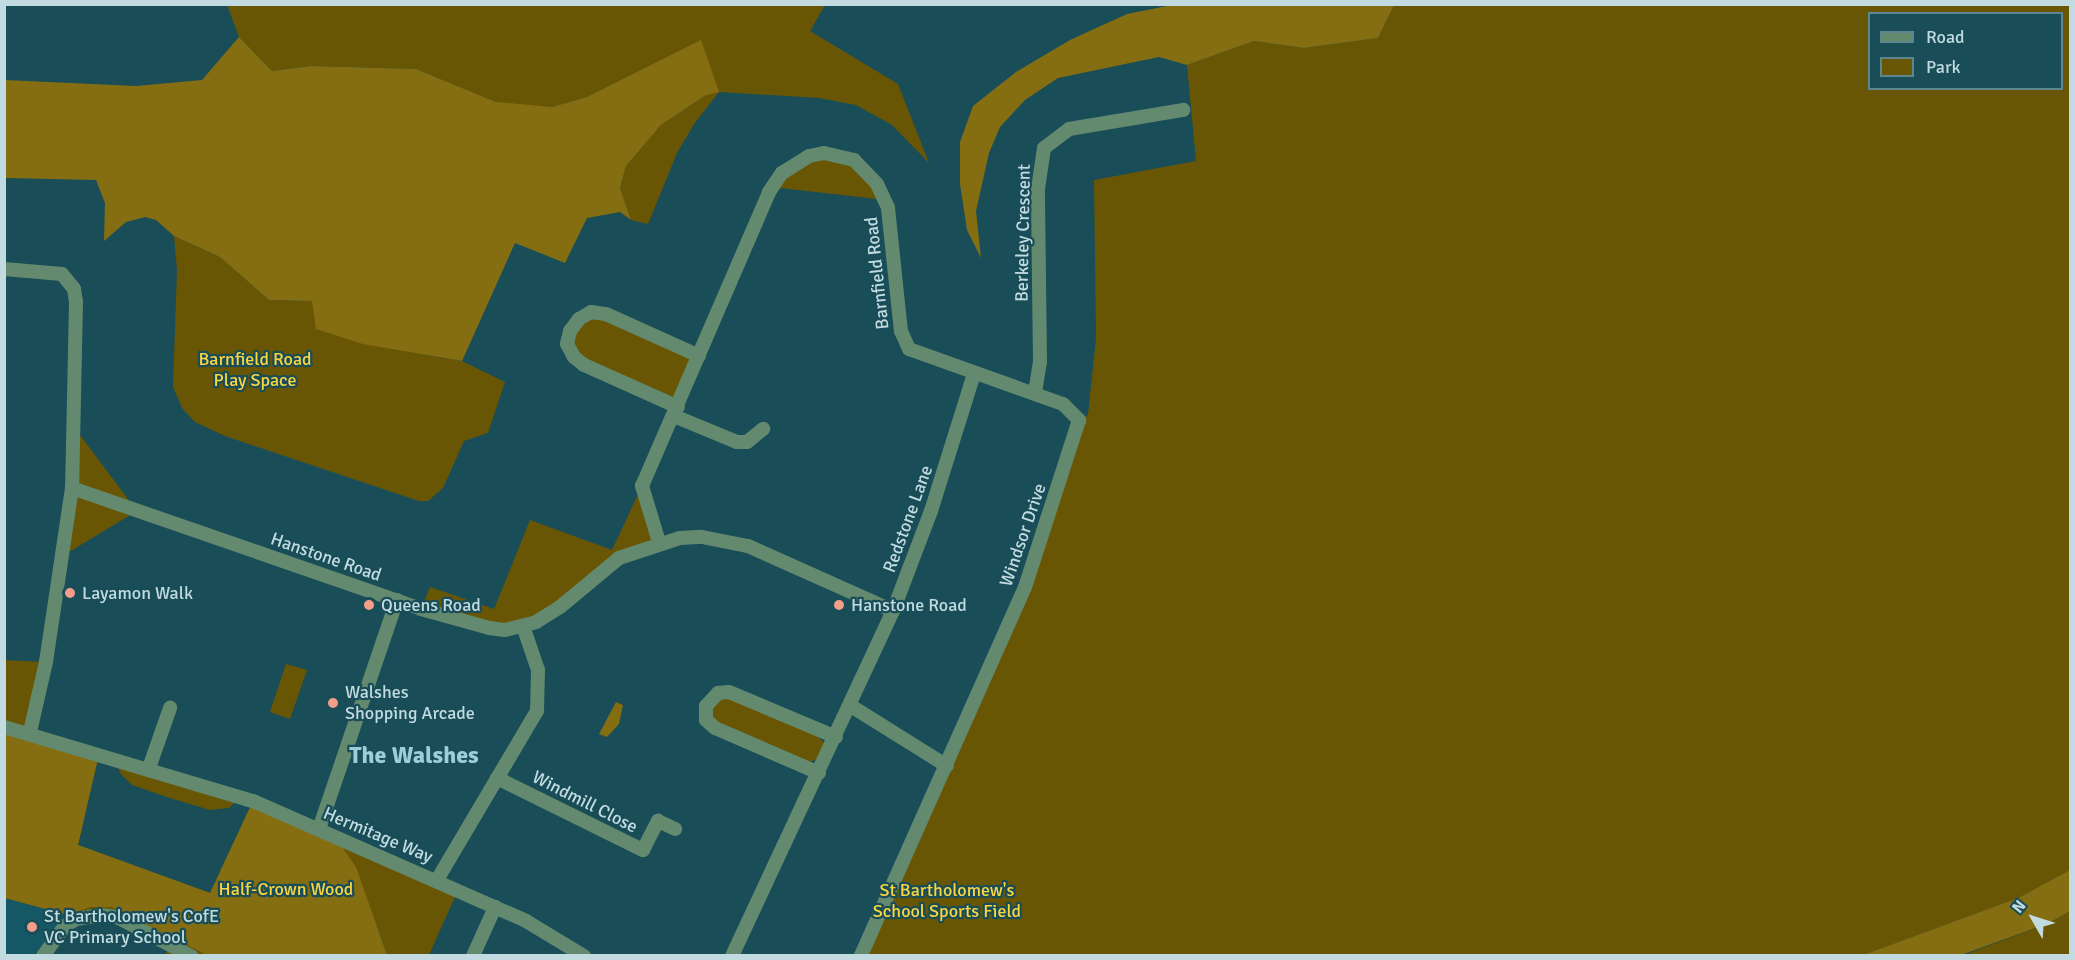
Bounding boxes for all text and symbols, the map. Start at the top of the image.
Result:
legend [1868,12,2063,90]
text: Road [1926,26,1965,48]
text: Park [1926,56,1961,78]
street label: Berkeley Crescent [1011,164,1035,302]
street label: Barnfield Road [860,216,894,330]
park label: Barnfield Road Play Space [198,349,312,392]
street label: Redstone Lane [879,462,937,576]
street label: Windsor Drive [995,481,1051,589]
street label: Hanstone Road [268,528,384,586]
place label: Layamon Walk [82,582,193,604]
marker: Layamon Walk [63,586,77,600]
place label: Queens Road [381,594,481,616]
place label: Hanstone Road [851,594,967,616]
marker: Queens Road [362,598,376,612]
marker: Hanstone Road [832,598,846,612]
place label: Walshes Shopping Arcade [345,682,475,724]
marker: Walshes Shopping Arcade [326,696,340,710]
district label: The Walshes [349,742,479,770]
street label: Windmill Close [529,766,641,838]
street label: Hermitage Way [320,802,436,868]
park label: Half-Crown Wood [219,878,353,900]
park label: St Bartholomew's School Sports Field [873,880,1021,922]
north arrow [2003,888,2063,948]
text: N [2008,896,2030,917]
place label: St Bartholomew's CofE VC Primary School [44,906,219,948]
marker: St Bartholomew's CofE VC Primary School [25,920,39,934]

